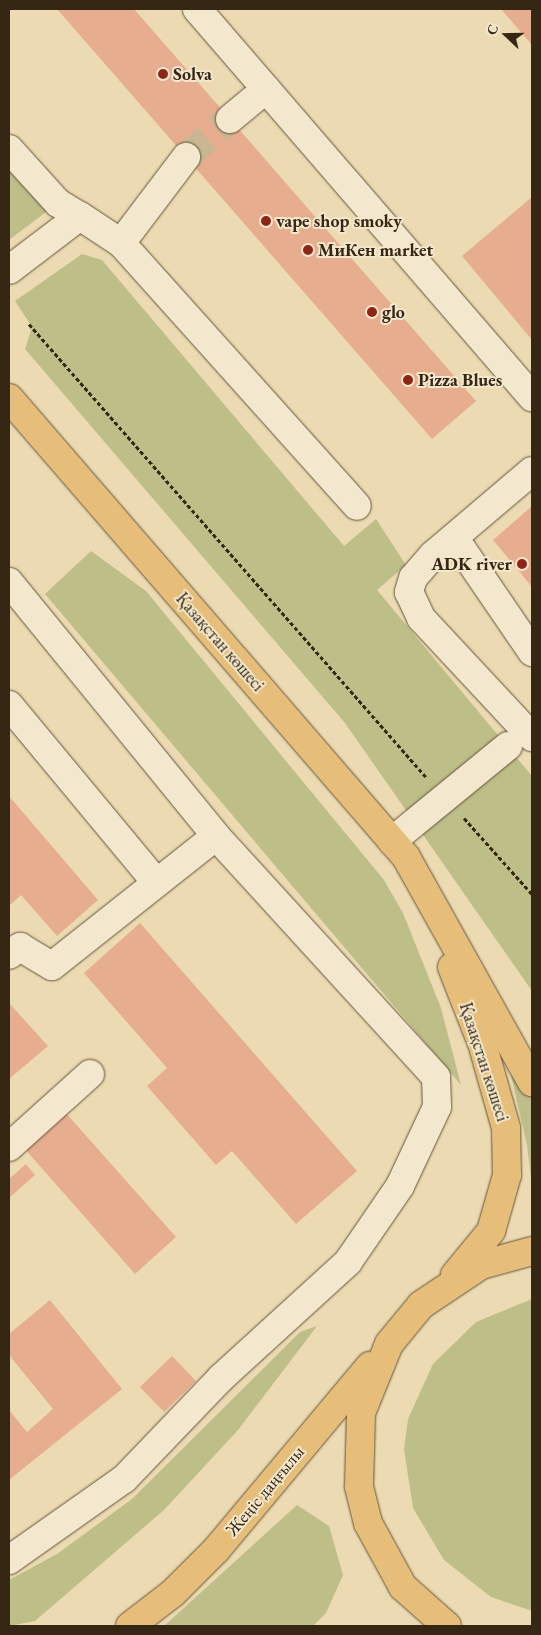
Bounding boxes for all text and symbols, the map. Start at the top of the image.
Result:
north arrow [481,10,531,60]
text: С [482,22,502,37]
place label: Solva [173,63,212,85]
marker: Solva [157,68,169,80]
place label: vape shop smoky [276,210,402,232]
marker: vape shop smoky [260,215,272,227]
place label: МиКен market [318,239,433,261]
marker: МиКен market [302,244,314,256]
place label: glo [382,301,405,323]
marker: glo [366,306,378,318]
place label: Pizza Blues [418,369,502,391]
marker: Pizza Blues [402,374,414,386]
place label: ADK river [431,553,512,575]
marker: ADK river [516,558,528,570]
street label: Қазақстан көшесі [171,588,269,696]
street label: Қазақстан көшесі [455,1000,513,1124]
street label: Жеңіс даңғылы [221,1442,309,1540]

